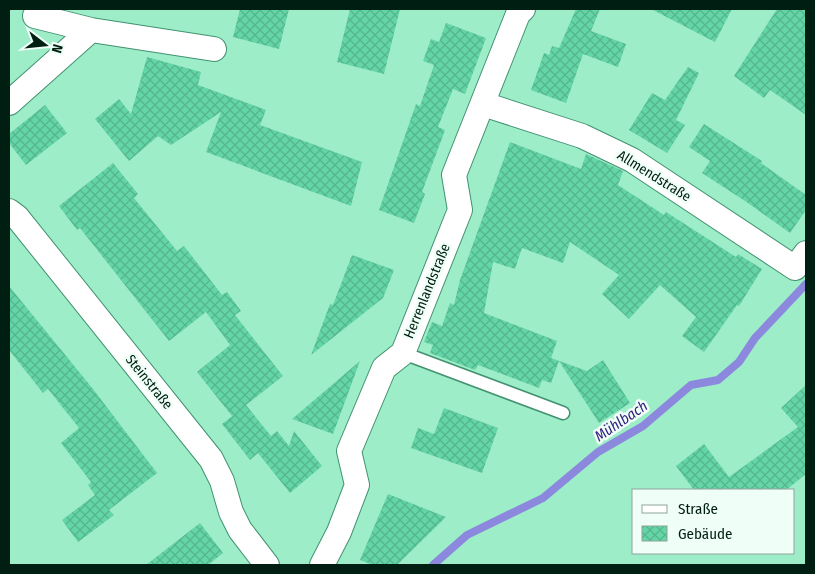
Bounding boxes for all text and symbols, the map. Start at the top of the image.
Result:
north arrow [20,20,70,70]
text: N [48,42,66,55]
street label: Allmendstraße [614,147,694,205]
street label: Herrenlandstraße [400,241,454,341]
street label: Steinstraße [122,351,176,413]
water label: Mühlbach [591,397,651,445]
legend [632,489,795,554]
text: Straße [678,500,718,518]
text: Gebäude [678,525,733,543]

